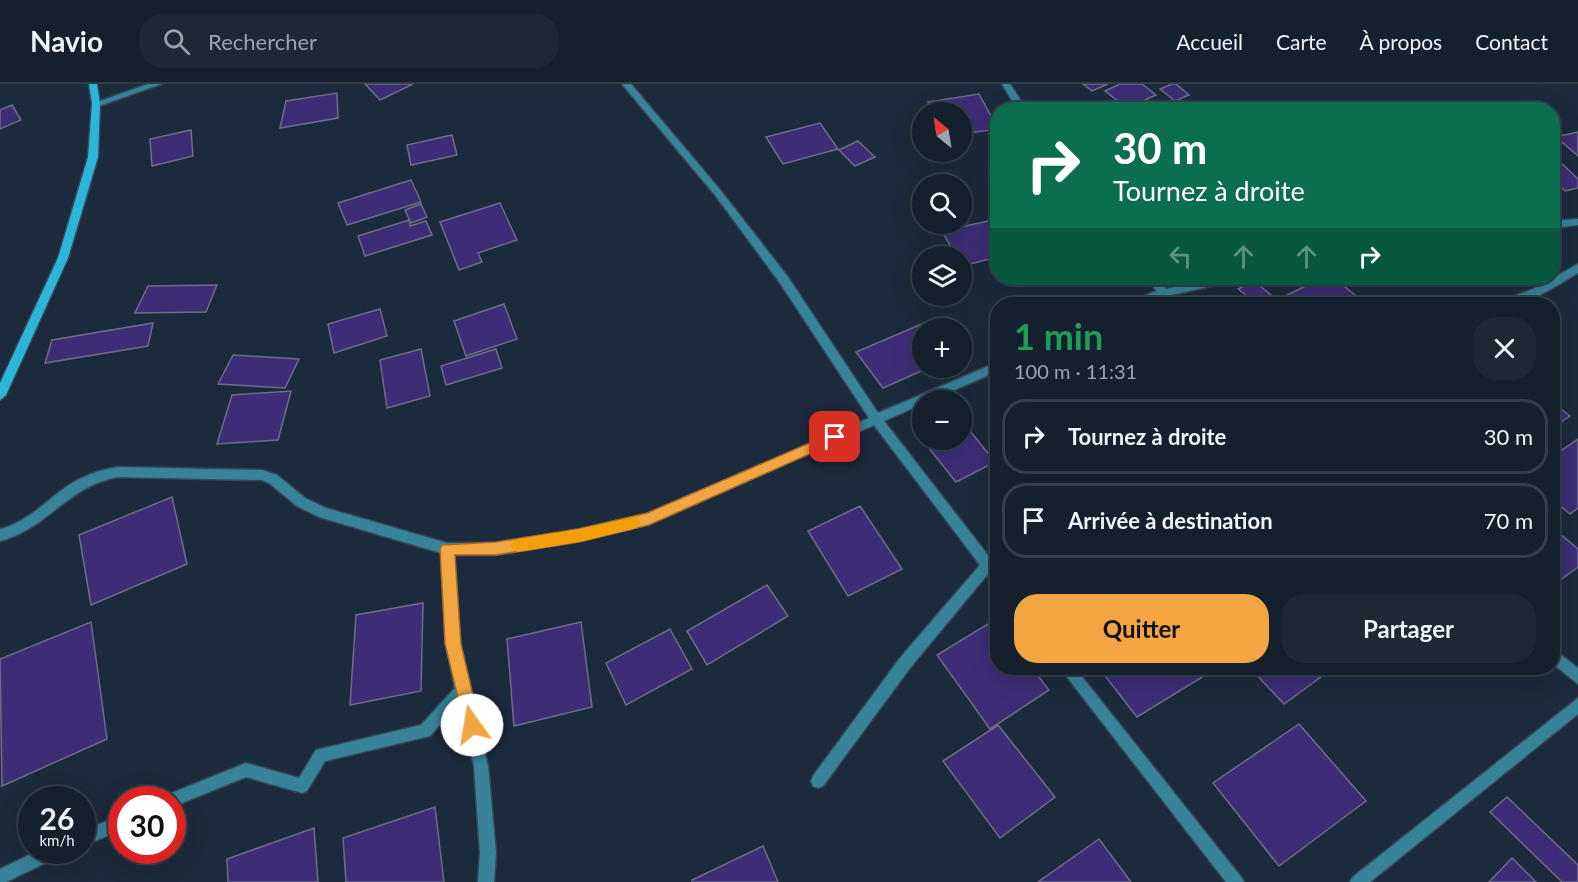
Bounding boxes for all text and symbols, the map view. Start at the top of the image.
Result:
search box [139,14,559,68]
text: Navio [30,24,103,58]
icon: search [160,25,193,58]
text: Rechercher [208,28,317,55]
text: Accueil [1176,29,1243,54]
text: Carte [1276,29,1327,54]
text: À propos [1360,29,1442,54]
text: Contact [1475,29,1548,54]
north arrow [912,102,972,162]
map controls [912,102,972,450]
text: 30 m [1113,123,1207,173]
icon: right [1014,126,1092,204]
button: search [912,174,972,234]
text: Tournez à droite [1113,174,1305,207]
icon: left [1164,240,1197,273]
icon: ahead [1227,240,1260,273]
icon: ahead [1290,240,1323,273]
icon: right [1353,240,1386,273]
button: layers [912,246,972,306]
text: 1 min [1014,314,1103,358]
button: close [1473,317,1536,380]
button: + [912,318,972,378]
text: 100 m · 11:31 [1014,359,1137,383]
button: − [912,390,972,450]
pin [809,411,860,462]
icon: arrive [818,420,851,453]
icon: right [1017,420,1050,453]
text: Tournez à droite [1068,423,1226,450]
text: 30 m [1484,423,1533,450]
icon: arrive [1017,504,1050,537]
text: Arrivée à destination [1068,507,1273,534]
text: 70 m [1484,507,1533,534]
button: Quitter [1014,594,1269,663]
button: Partager [1281,594,1536,663]
position arrow [440,693,504,757]
speed limit sign: 30 [108,786,186,864]
text: 26 [40,800,74,836]
text: km/h [39,831,75,849]

